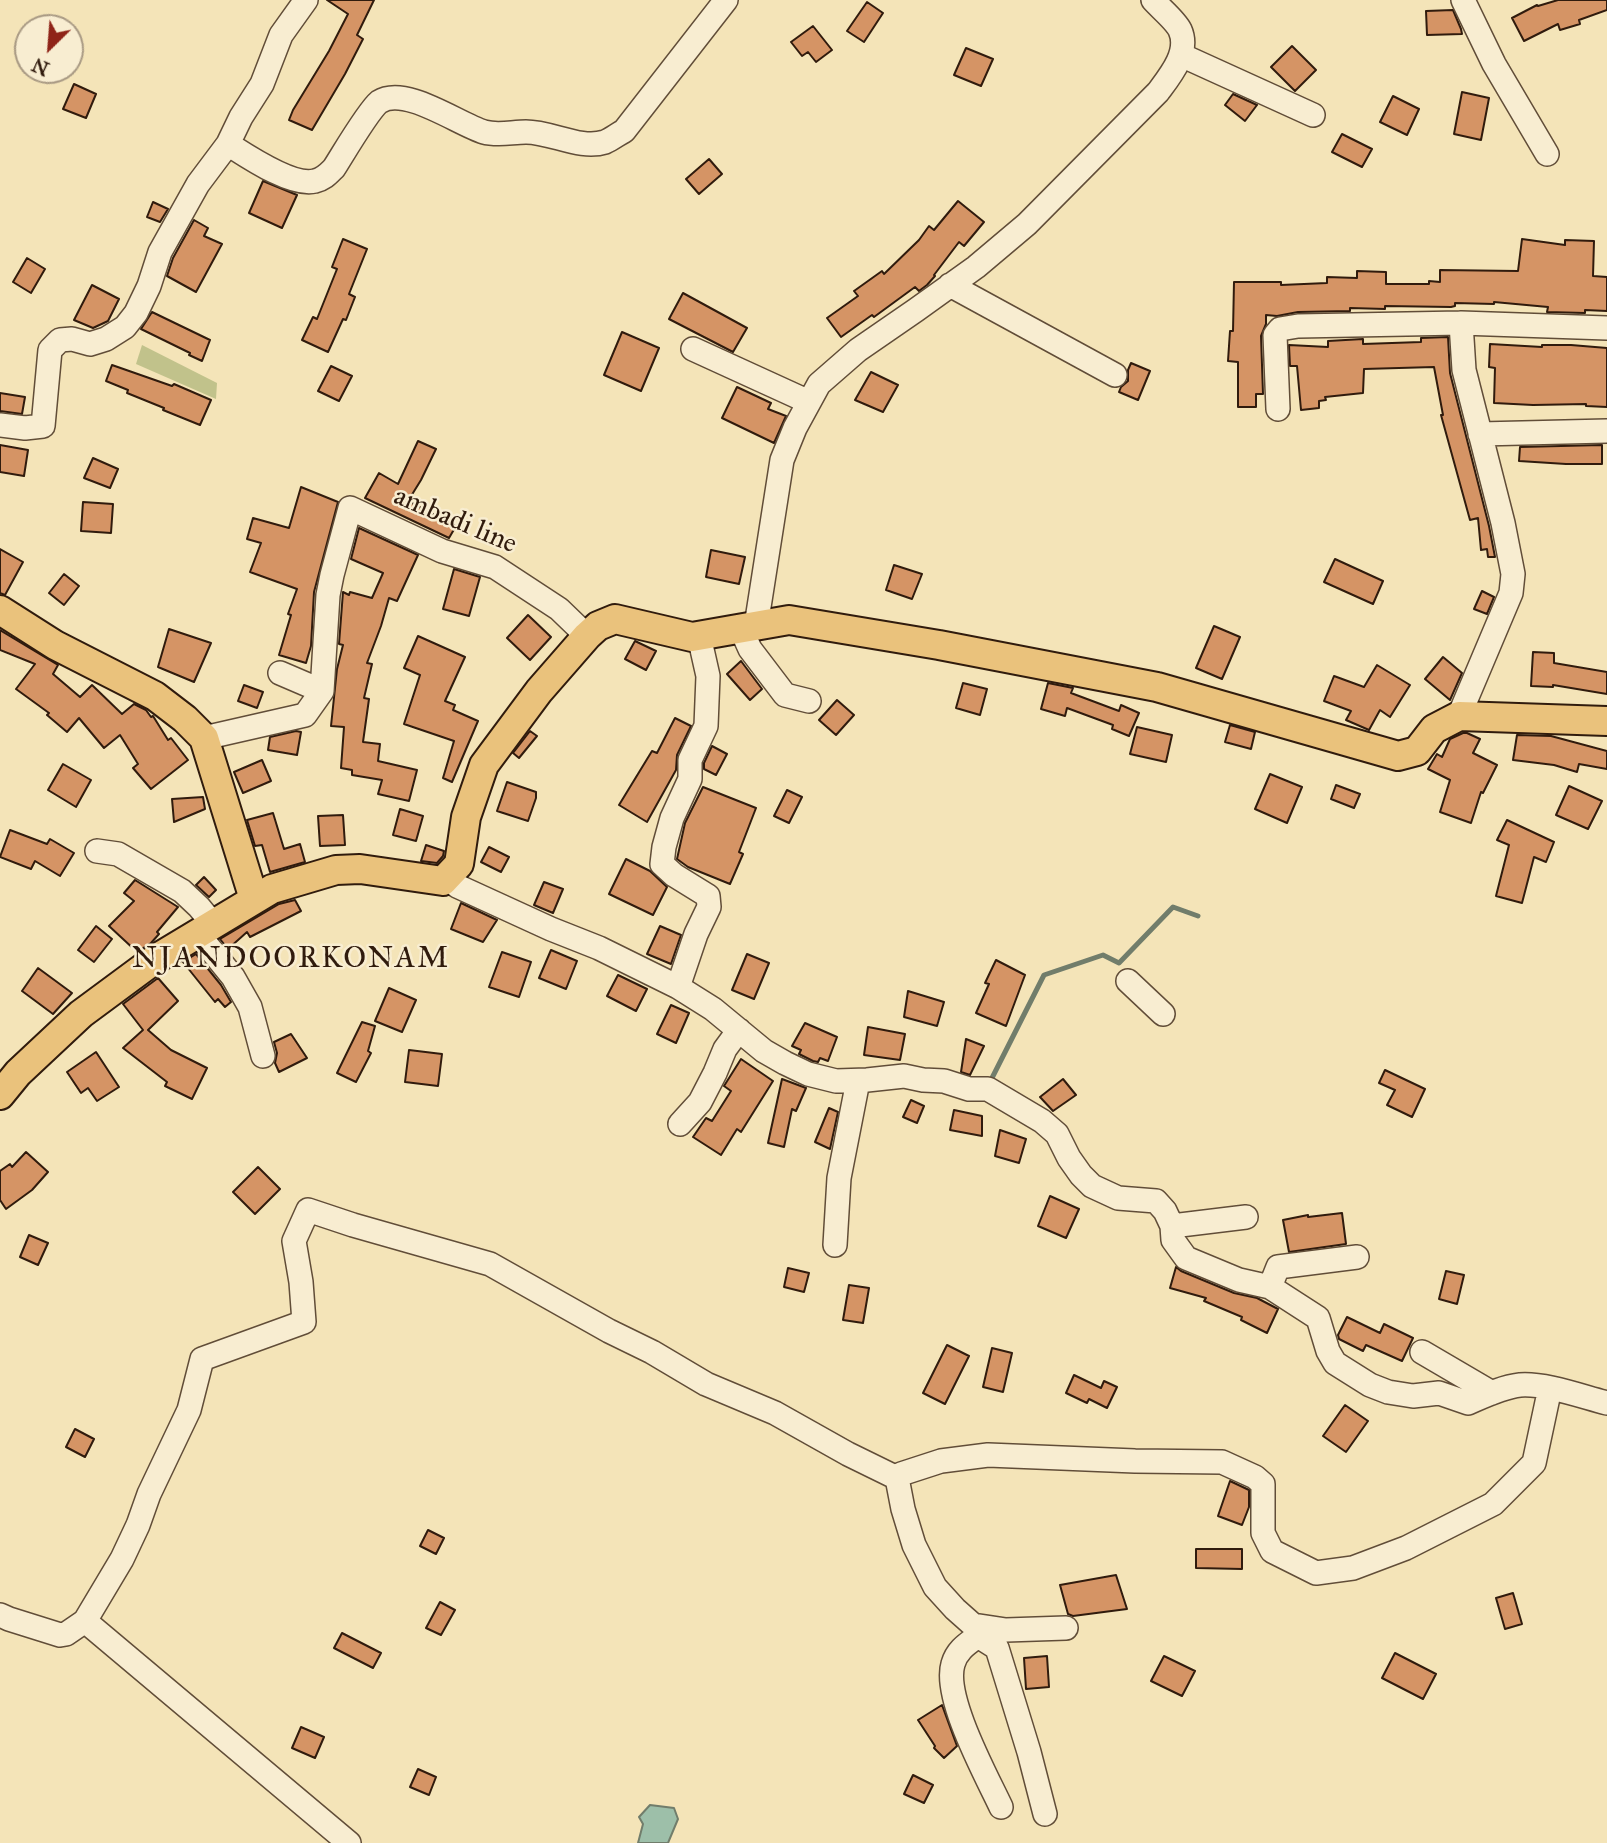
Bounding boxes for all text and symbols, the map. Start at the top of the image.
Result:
north arrow [14,14,84,84]
text: N [29,53,53,81]
street label: ambadi line [388,480,522,562]
district label: NJANDOORKONAM [133,942,449,978]

